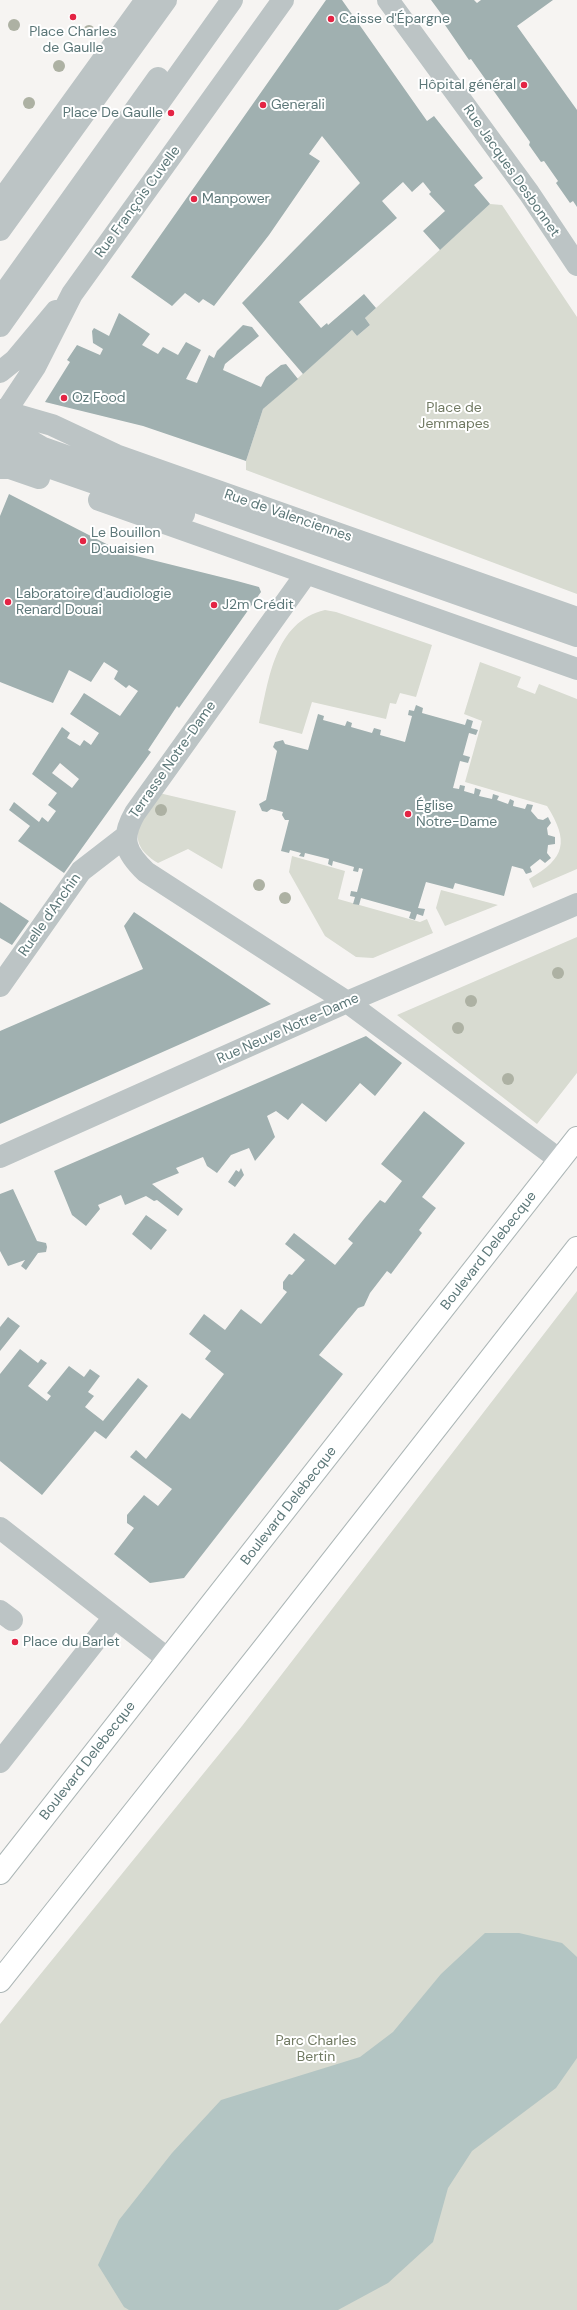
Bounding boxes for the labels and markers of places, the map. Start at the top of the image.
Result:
place label: Caisse d'Épargne [339,11,450,27]
marker: Place Charles de Gaulle [68,12,78,22]
marker: Caisse d'Épargne [326,14,336,24]
place label: Place Charles de Gaulle [29,24,117,56]
place label: Hôpital général [419,77,516,93]
marker: Hôpital général [519,80,529,90]
place label: Generali [271,97,325,113]
marker: Generali [258,100,268,110]
place label: Place De Gaulle [63,105,163,121]
marker: Place De Gaulle [166,108,176,118]
place label: Manpower [202,191,270,207]
marker: Manpower [189,194,199,204]
place label: Oz Food [72,390,126,406]
marker: Oz Food [59,393,69,403]
place label: Le Bouillon Douaisien [91,525,160,558]
marker: Le Bouillon Douaisien [78,536,88,546]
place label: Laboratoire d'audiologie Renard Douai [16,586,172,618]
marker: Laboratoire d'audiologie Renard Douai [3,597,13,607]
place label: J2m Crédit [222,597,294,613]
marker: J2m Crédit [209,600,219,610]
place label: Église Notre-Dame [416,798,497,830]
marker: Église Notre-Dame [403,809,413,819]
place label: Place du Barlet [23,1634,120,1650]
marker: Place du Barlet [10,1637,20,1647]

